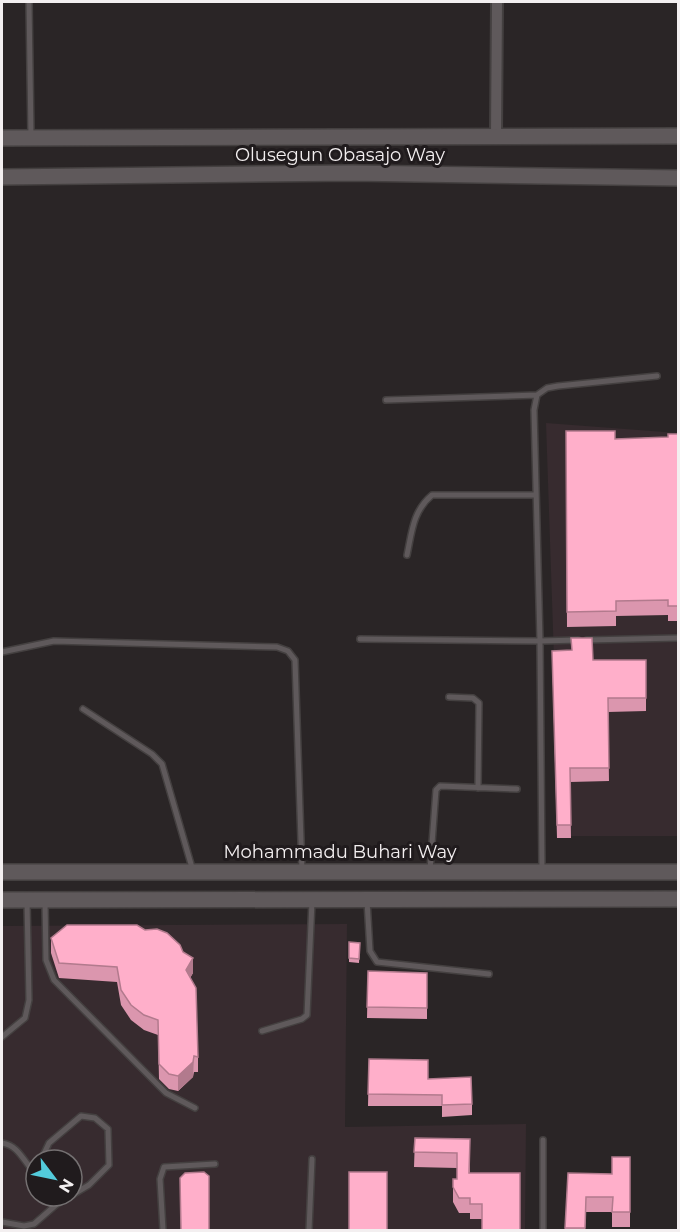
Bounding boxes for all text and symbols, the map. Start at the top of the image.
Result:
street label: Olusegun Obasajo Way [235,144,445,166]
street label: Mohammadu Buhari Way [223,841,457,863]
north arrow [24,1148,84,1208]
text: N [55,1175,78,1196]

